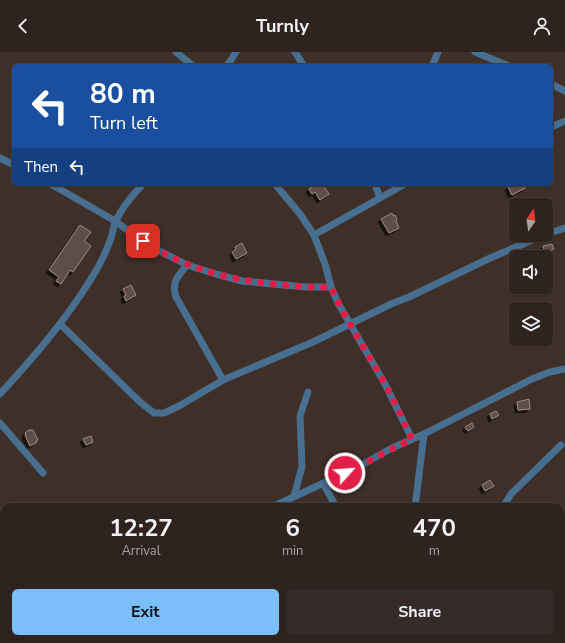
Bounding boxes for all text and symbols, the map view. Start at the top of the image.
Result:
text: Turnly [256,14,309,38]
icon: back [12,15,34,37]
icon: person [531,15,553,37]
text: 80 m [90,75,156,113]
icon: left [24,80,76,132]
text: Turn left [90,111,158,135]
icon: left [66,156,88,178]
text: Then [24,157,58,177]
north arrow [509,198,553,242]
map controls [509,198,553,346]
pin [126,224,160,258]
icon: arrive [132,230,154,252]
button: sound [509,250,553,294]
button: layers [509,302,553,346]
position arrow [324,452,366,494]
text: 12:27 [109,512,173,544]
text: 6 [285,512,300,544]
text: 470 [413,512,456,544]
text: Arrival [121,542,161,560]
text: min [282,542,303,560]
text: m [429,542,440,560]
button: Exit [12,589,279,635]
button: Share [287,589,553,635]

